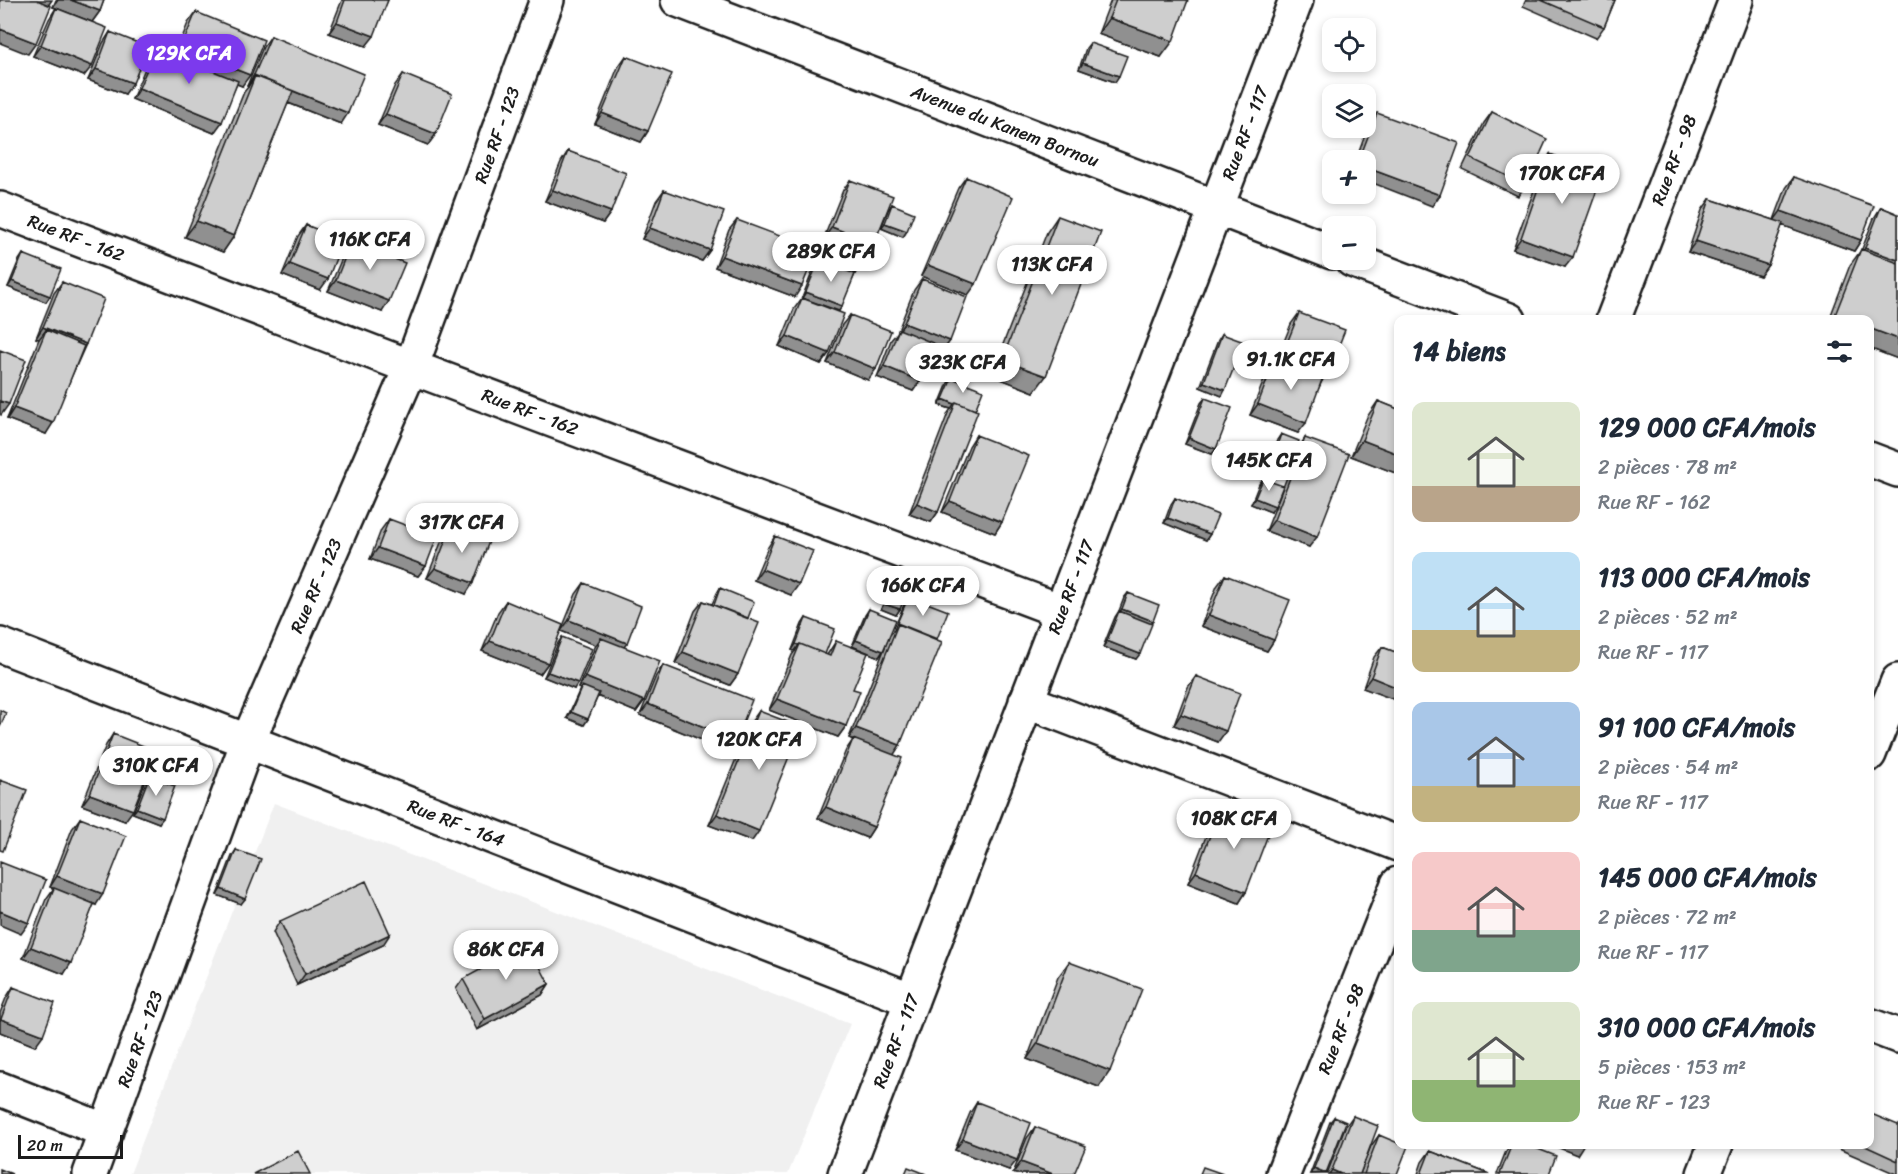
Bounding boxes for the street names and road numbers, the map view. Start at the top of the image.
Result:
street label: Avenue du Kanem Bornou [905,75,1104,177]
street label: Rue RF - 117 [1212,80,1278,185]
street label: Rue RF - 123 [465,82,529,188]
street label: Rue RF - 98 [1642,110,1706,210]
street label: Rue RF - 162 [23,205,129,271]
street label: Rue RF - 162 [477,379,583,445]
street label: Rue RF - 123 [281,533,351,639]
street label: Rue RF - 117 [1038,534,1104,639]
street label: Rue RF - 164 [403,790,509,856]
street label: Rue RF - 98 [1308,979,1374,1079]
street label: Rue RF - 123 [108,986,172,1092]
street label: Rue RF - 117 [863,988,929,1093]

